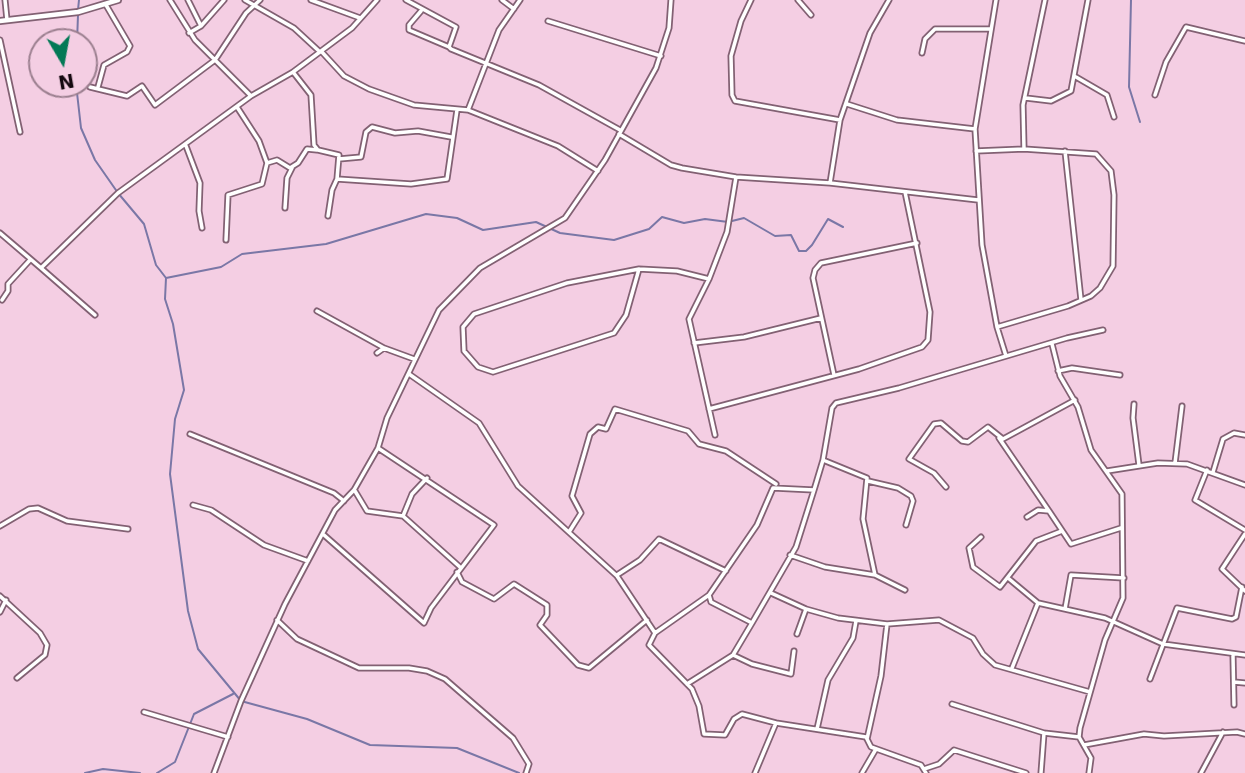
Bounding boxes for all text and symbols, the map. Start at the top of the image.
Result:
north arrow [28,28,98,98]
text: N [57,69,76,94]

